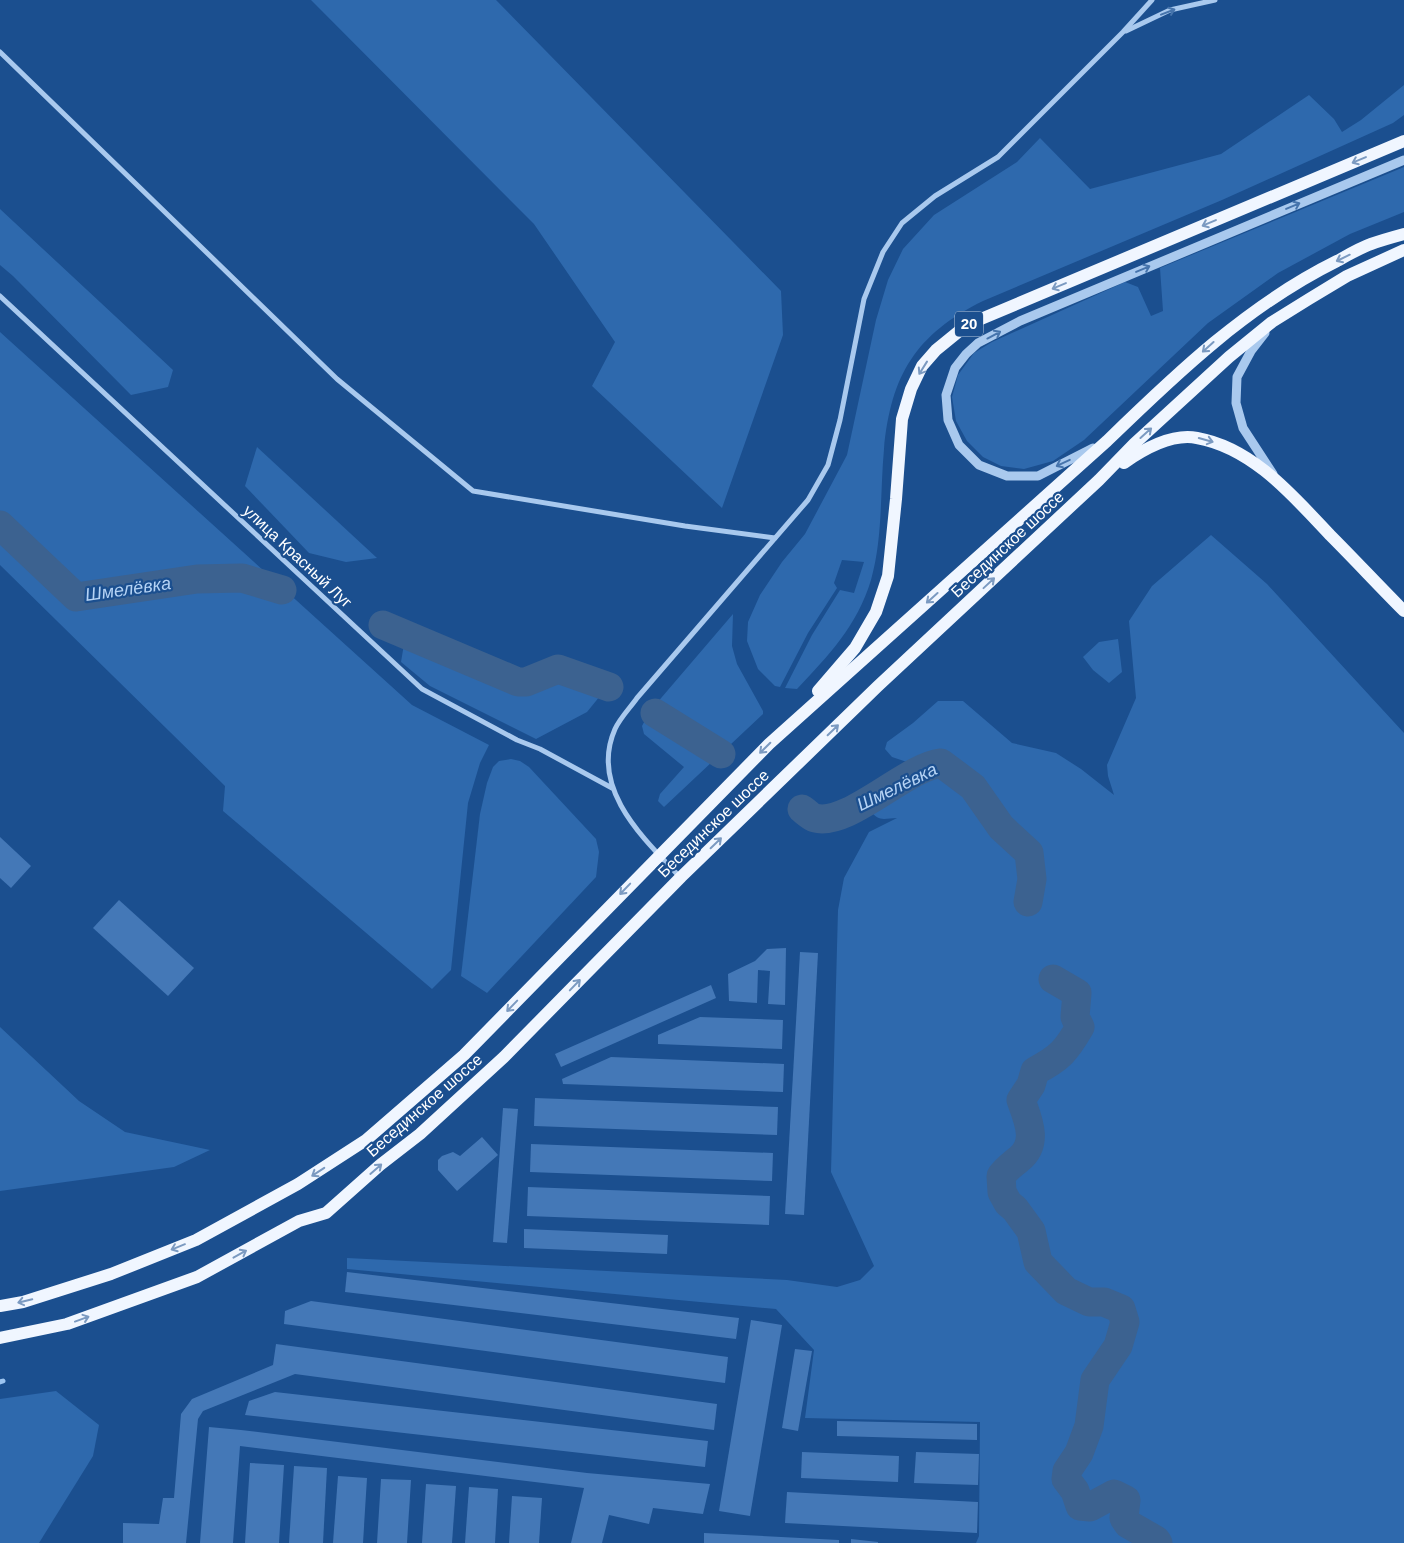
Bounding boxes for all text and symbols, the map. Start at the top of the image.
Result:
one-way arrow [1160,7,1175,16]
one-way arrow [1352,156,1367,165]
one-way arrow [1285,201,1300,210]
one-way arrow [1202,218,1217,228]
one-way arrow [1335,253,1350,263]
one-way arrow [1135,264,1150,274]
one-way arrow [1052,281,1067,291]
road number: 20 [955,312,983,336]
one-way arrow [986,330,1001,339]
one-way arrow [1201,342,1214,353]
one-way arrow [917,360,927,374]
one-way arrow [1139,427,1152,439]
one-way arrow [1198,436,1214,446]
one-way arrow [1056,459,1071,469]
street label: Бесединское шоссе [948,488,1067,601]
street label: улица Красный Луг [240,502,355,611]
water label: Шмелёвка [84,573,172,605]
one-way arrow [983,577,996,589]
one-way arrow [925,592,938,604]
one-way arrow [826,724,839,736]
one-way arrow [759,742,771,754]
water label: Шмелёвка [854,759,940,815]
street label: Бесединское шоссе [655,766,772,881]
one-way arrow [710,837,722,849]
one-way arrow [619,883,631,896]
one-way arrow [569,978,581,991]
one-way arrow [506,1000,518,1012]
street label: Бесединское шоссе [363,1051,485,1160]
one-way arrow [369,1164,382,1175]
one-way arrow [311,1167,325,1177]
one-way arrow [171,1243,186,1253]
one-way arrow [232,1249,247,1259]
one-way arrow [17,1297,33,1306]
one-way arrow [73,1314,89,1323]

